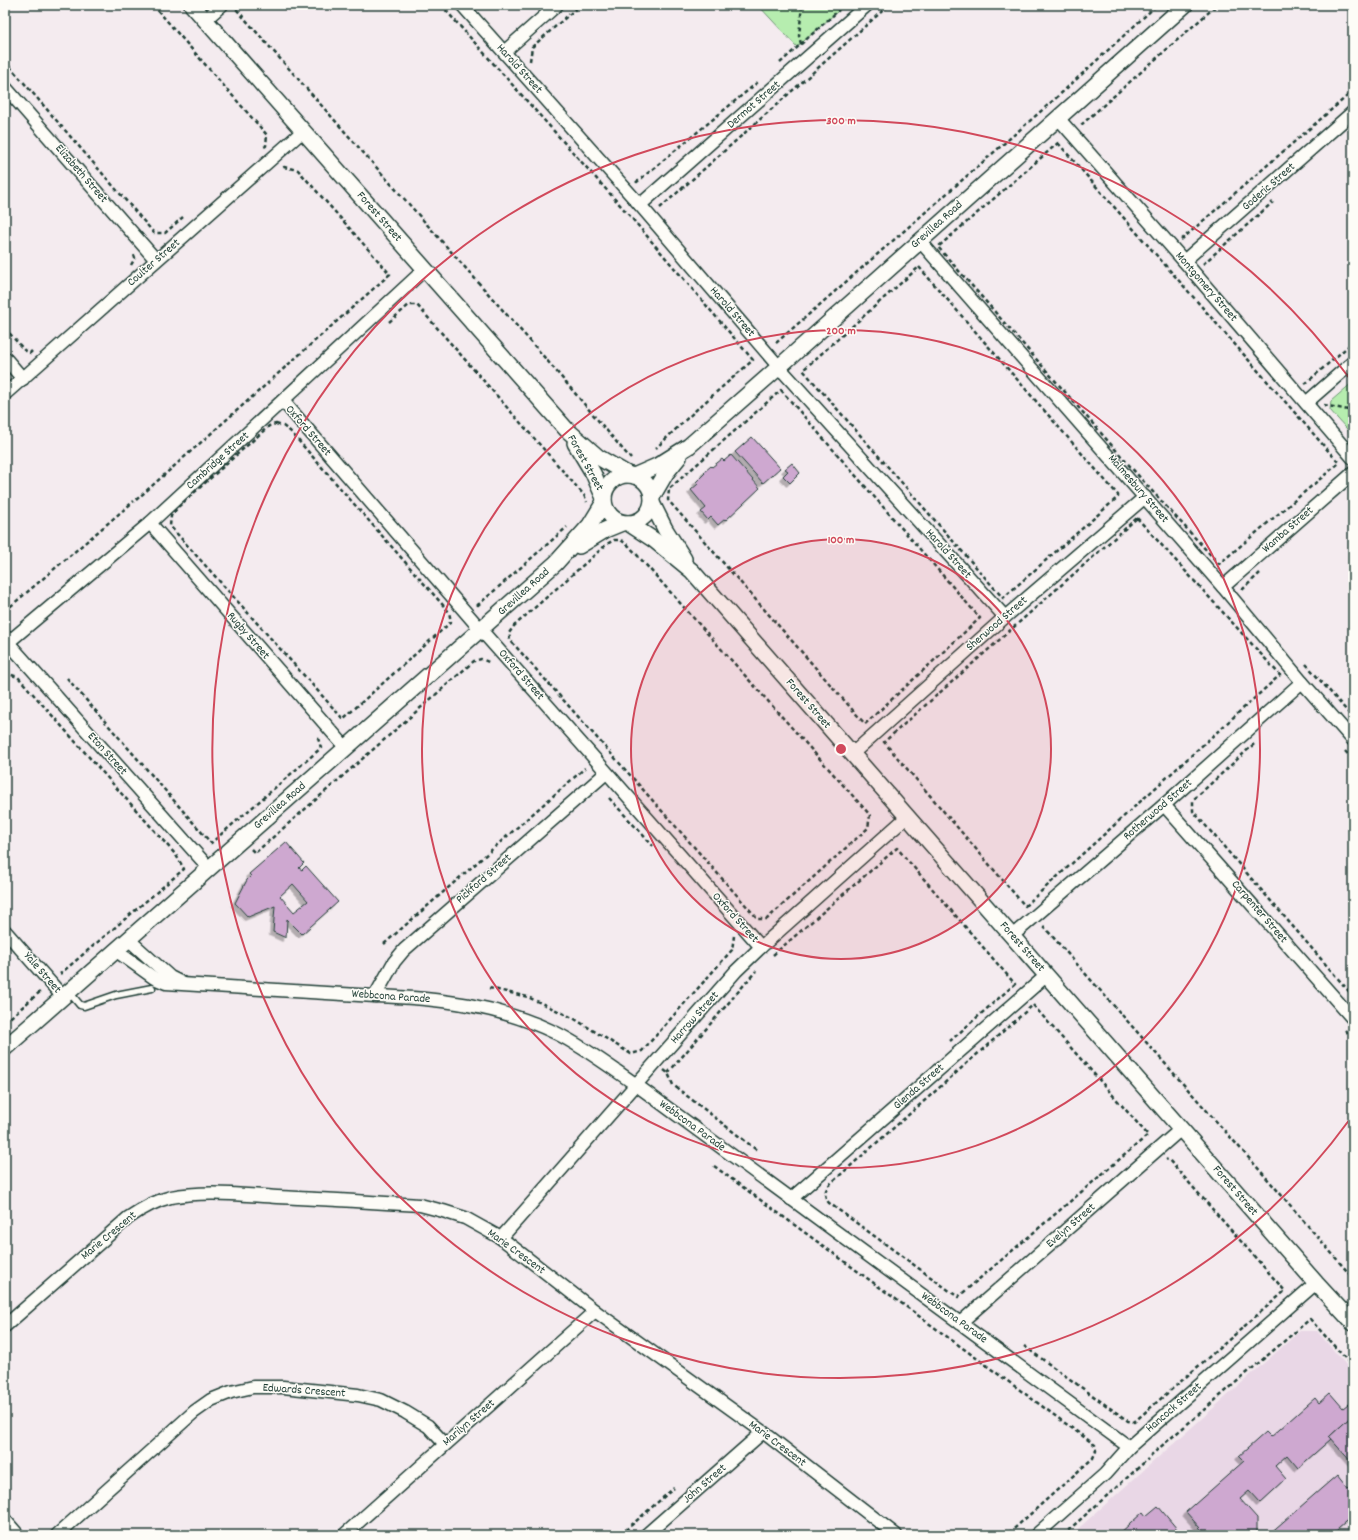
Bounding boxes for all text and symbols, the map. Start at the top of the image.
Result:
street label: Harold Street [492,40,546,98]
street label: Dermot Street [724,77,785,133]
text: 300 m [826,113,856,130]
street label: Elizabeth Street [51,141,112,208]
street label: Goderic Street [1239,159,1300,215]
street label: Forest Street [352,188,406,246]
street label: Grevillea Road [907,197,967,253]
street label: Coulter Street [124,235,185,291]
street label: Montgomery Street [1171,248,1242,326]
street label: Harold Street [705,283,759,341]
text: 200 m [826,323,856,340]
street label: Oxford Street [281,402,335,461]
street label: Cambridge Street [183,428,254,494]
street label: Forest Street [563,432,608,495]
street label: Malmesbury Street [1103,451,1173,527]
street label: Wamba Street [1258,502,1318,557]
street label: Harold Street [921,525,975,583]
text: 100 m [828,532,854,549]
street label: Grevillea Road [494,564,554,620]
street label: Sherwood Street [963,592,1032,655]
street label: Rugby Street [222,608,274,664]
street label: Oxford Street [494,646,548,705]
street label: Forest Street [781,675,835,733]
street label: Eton Street [83,729,131,780]
centre of rings [834,742,848,756]
street label: Rotherwood Street [1120,775,1197,845]
street label: Grevillea Road [250,778,310,834]
street label: Pickford Street [452,850,516,908]
street label: Carpenter Street [1227,877,1292,948]
street label: Oxford Street [708,889,763,947]
street label: Forest Street [995,918,1049,976]
street label: Yale Street [19,949,65,998]
street label: Webbcona Parade [351,986,431,1008]
street label: Harrow Street [667,987,724,1048]
street label: Glenda Street [890,1060,949,1114]
street label: Webbcona Parade [655,1096,729,1156]
street label: Forest Street [1208,1162,1262,1220]
street label: Evelyn Street [1042,1199,1100,1252]
street label: Marie Crescent [77,1207,141,1264]
street label: Marie Crescent [483,1225,549,1279]
street label: Webbcona Parade [917,1288,991,1348]
street label: Hancock Street [1142,1379,1206,1437]
street label: Edwards Crescent [262,1380,347,1402]
street label: Marilyn Street [439,1395,499,1451]
street label: Marie Crescent [745,1417,810,1472]
street label: John Street [680,1460,731,1508]

